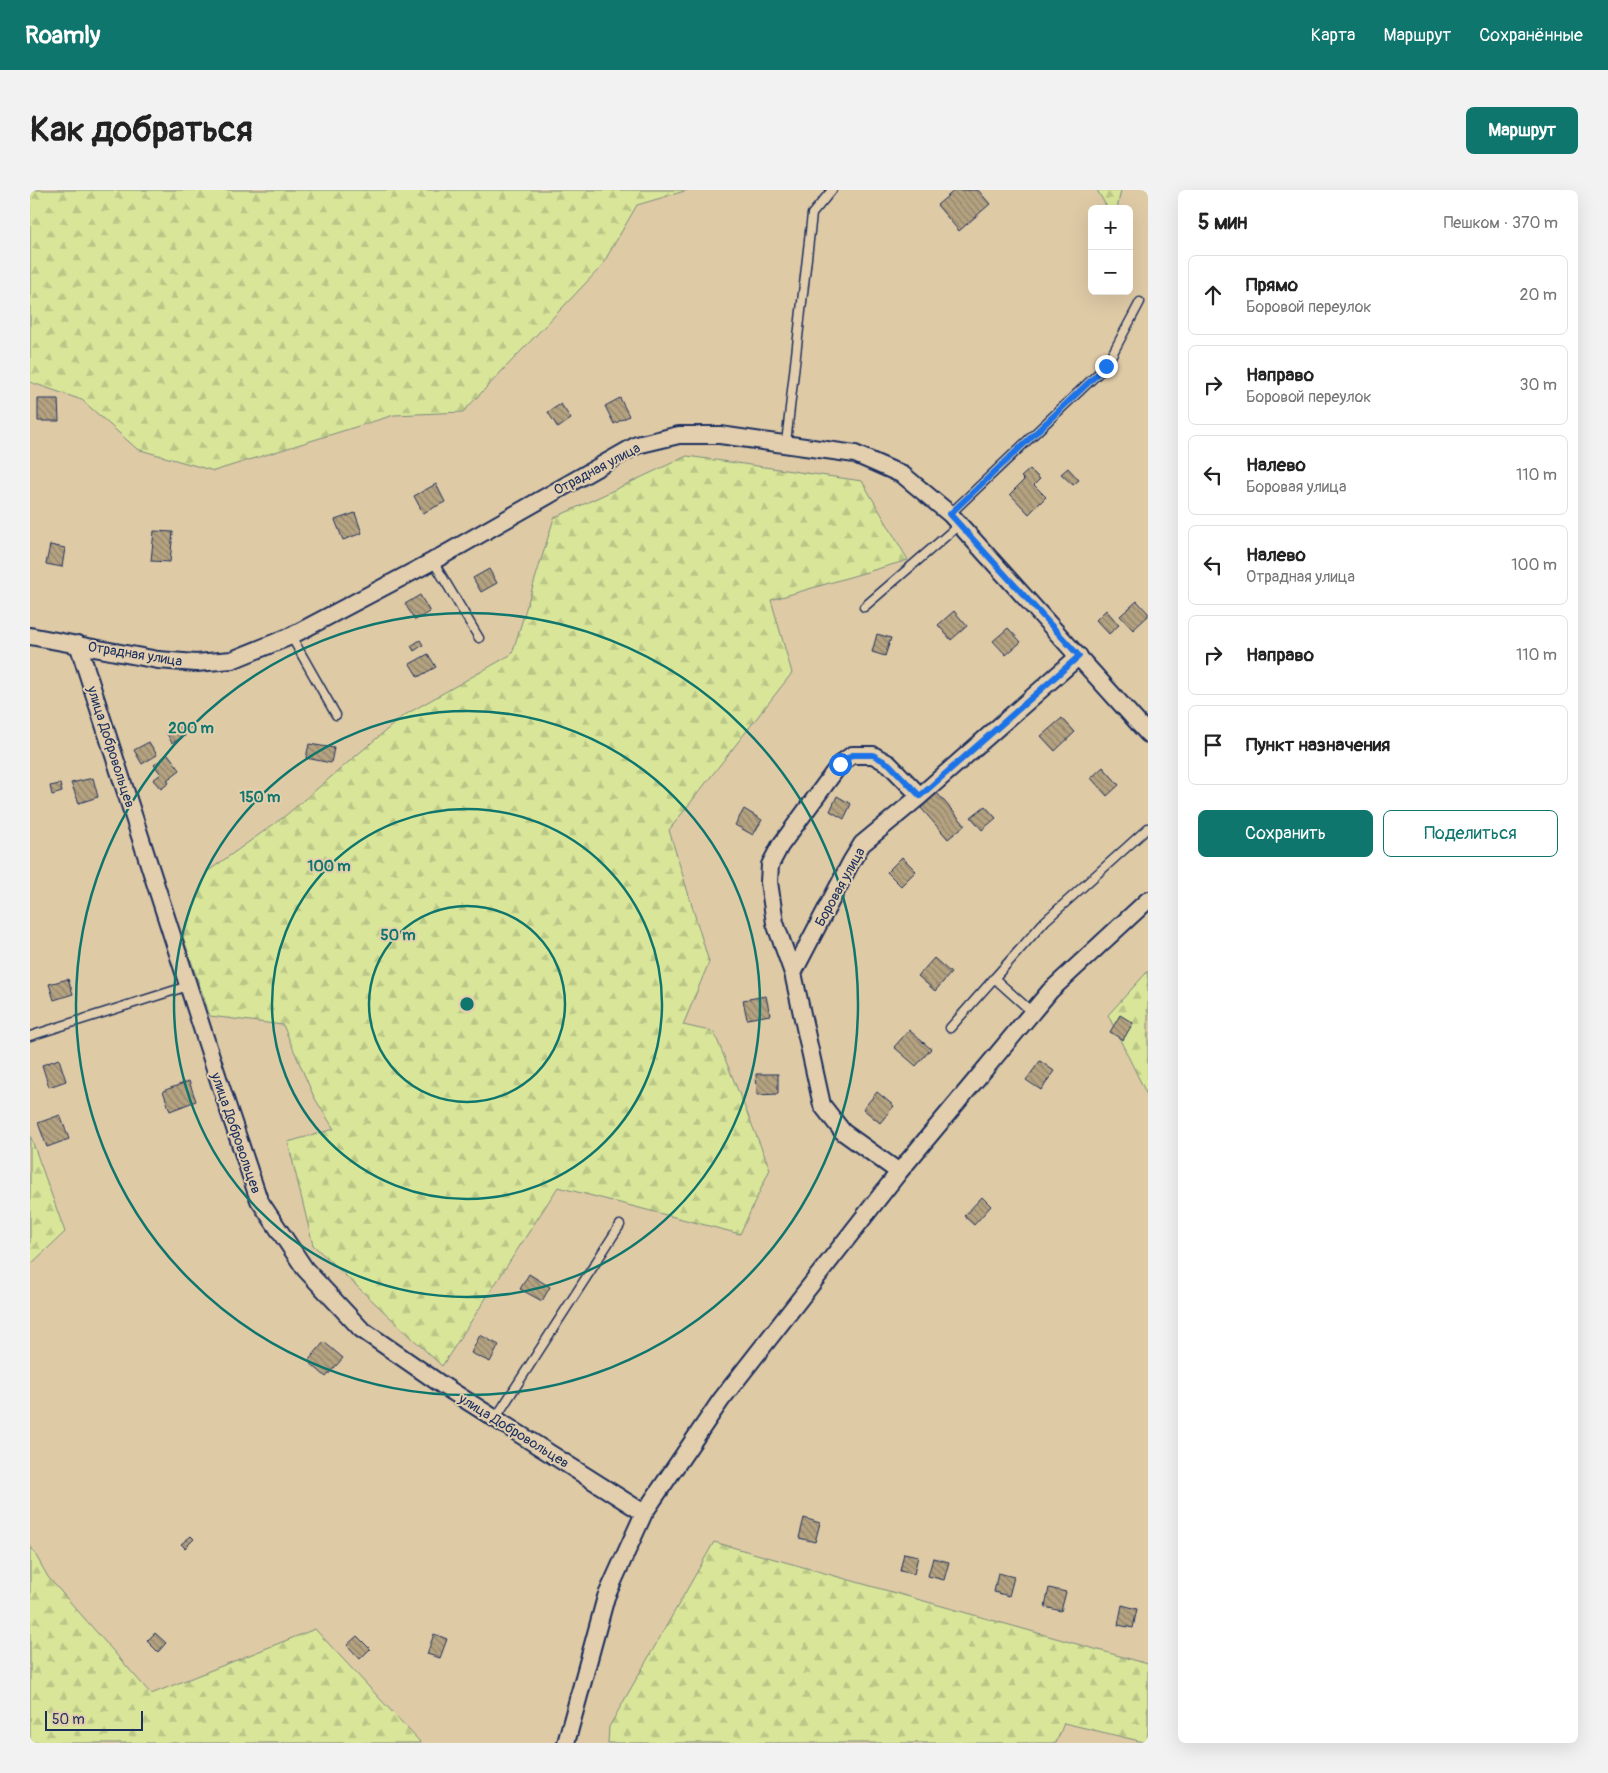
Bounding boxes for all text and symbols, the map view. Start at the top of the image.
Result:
text: Roamly [25,21,100,50]
text: Карта [1311,24,1355,47]
text: Маршрут [1383,24,1451,47]
text: Сохранённые [1479,24,1583,47]
button: Маршрут [1466,107,1578,154]
text: Как добраться [30,108,253,152]
map controls [1088,205,1133,295]
button: + [1088,205,1133,250]
text: 5 мин [1198,209,1248,236]
text: Пешком · 370 m [1444,213,1558,233]
button: − [1088,250,1133,295]
text: Прямо [1246,273,1298,297]
icon: ahead [1199,281,1227,309]
text: 20 m [1519,285,1557,305]
text: Боровой переулок [1246,297,1372,317]
route end [1095,355,1118,378]
text: Направо [1246,363,1314,387]
icon: right [1199,371,1227,399]
text: 30 m [1519,375,1557,395]
text: Боровой переулок [1246,387,1372,407]
street label: Отрадная улица [551,439,643,499]
text: Налево [1246,453,1306,477]
icon: left [1199,461,1227,489]
text: 110 m [1516,465,1557,485]
text: Боровая улица [1246,477,1346,497]
text: Налево [1246,543,1306,567]
icon: left [1199,551,1227,579]
text: 100 m [1511,555,1557,575]
text: Отрадная улица [1246,567,1355,587]
street label: Отрадная улица [87,638,183,670]
icon: right [1199,641,1227,669]
text: Направо [1246,643,1314,667]
text: 110 m [1516,645,1557,665]
street label: улица Добровольцев [83,683,139,810]
text: 200 m [168,719,214,738]
icon: arrive [1199,731,1227,759]
text: Пункт назначения [1246,733,1390,757]
route start [829,753,852,776]
text: 150 m [240,788,280,807]
button: Сохранить [1198,810,1373,857]
button: Поделиться [1383,810,1558,857]
street label: Боровая улица [811,844,869,930]
text: 100 m [308,857,350,876]
text: 50 m [381,926,415,945]
centre of rings [458,995,476,1013]
street label: улица Добровольцев [207,1069,265,1196]
street label: улица Добровольцев [455,1390,572,1472]
scale bar [45,1708,142,1731]
text: 50 m [52,1711,85,1728]

